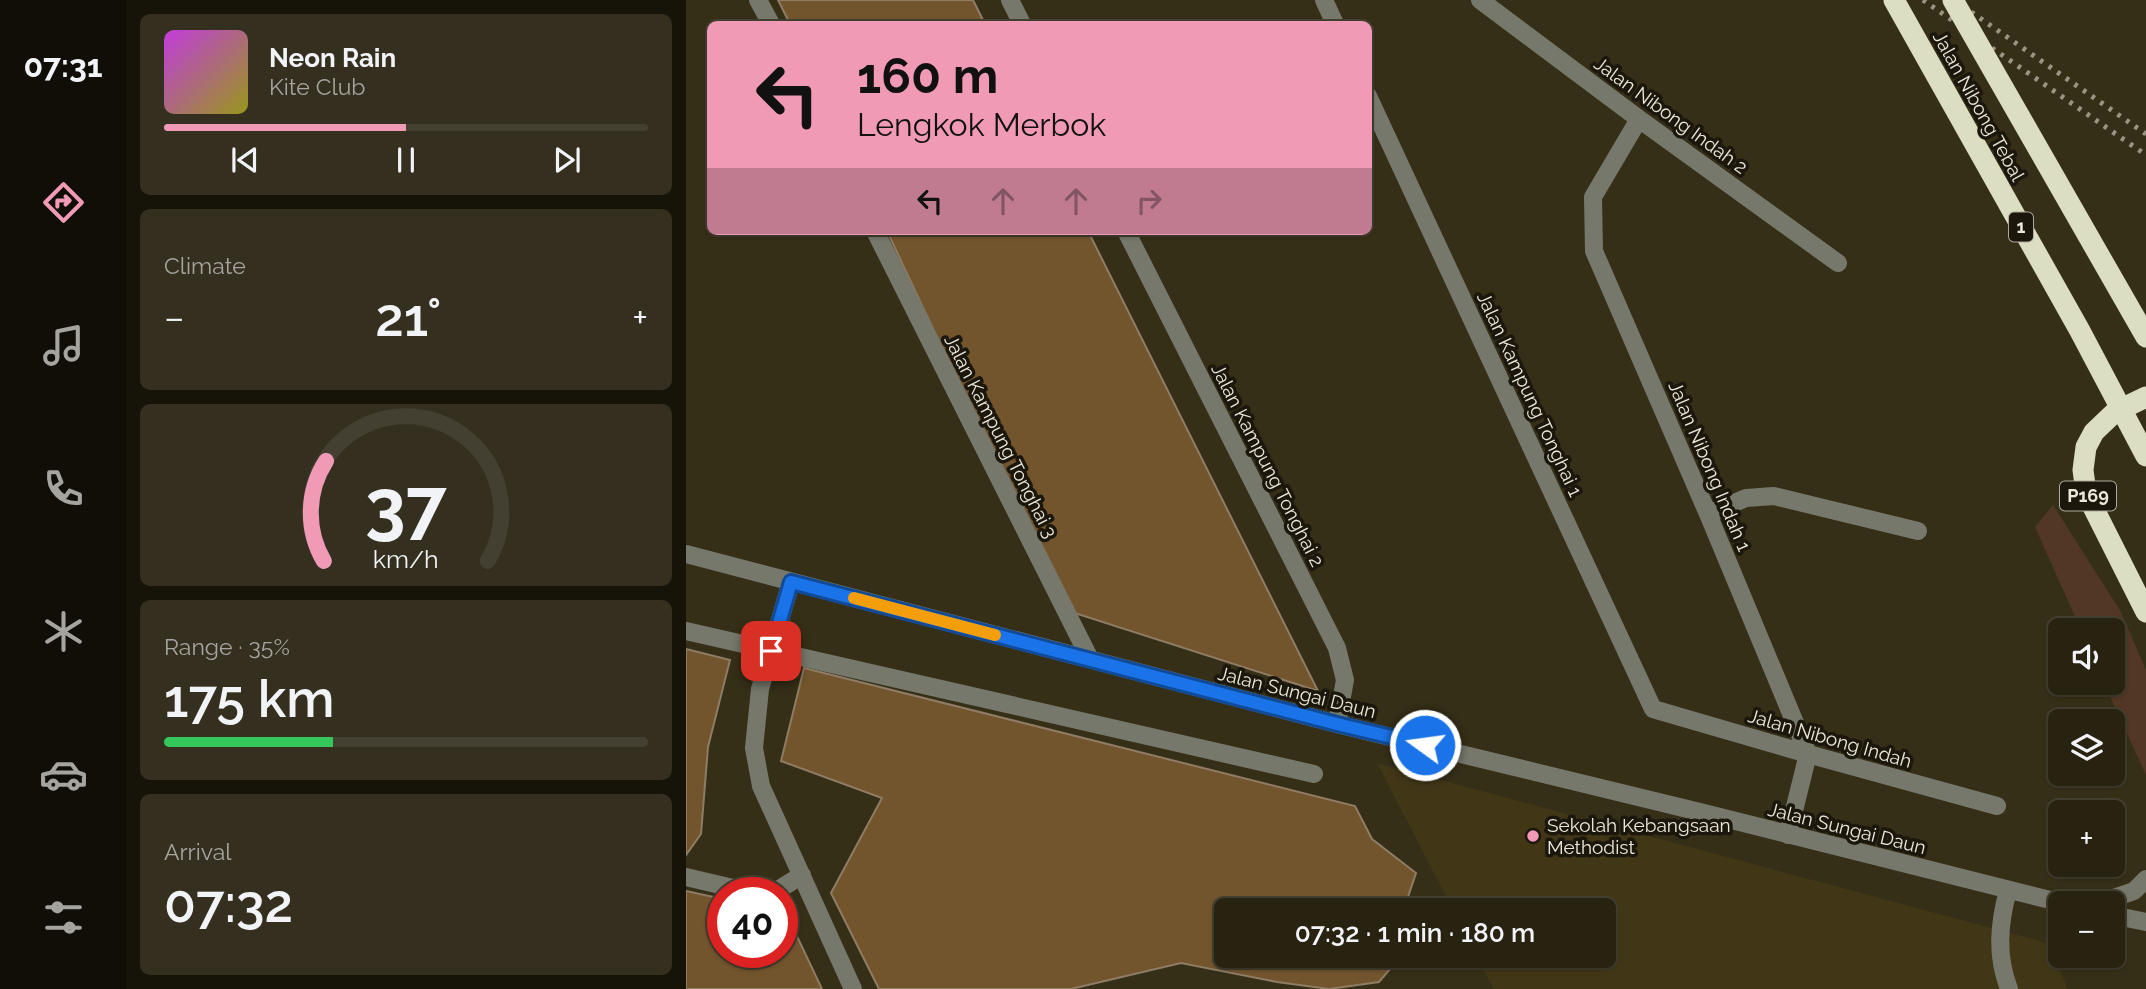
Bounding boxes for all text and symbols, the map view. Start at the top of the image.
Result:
street label: Jalan Nibong Tebal [1929,27,2030,185]
text: Neon Rain [269,43,396,73]
text: 07:31 [23,47,103,84]
text: 160 m [857,47,998,104]
icon: left [742,49,833,140]
street label: Jalan Nibong Indah 2 [1590,52,1752,178]
text: Kite Club [269,73,366,100]
text: Lengkok Merbok [857,106,1106,143]
icon: previous [226,141,264,179]
icon: pause [387,141,425,179]
icon: next [548,141,586,179]
icon: directions [39,178,88,227]
icon: left [911,182,949,220]
icon: ahead [984,182,1022,220]
icon: ahead [1057,182,1095,220]
icon: right [1130,182,1168,220]
road number: 1 [2009,212,2033,242]
text: Climate [164,252,246,279]
text: 21° [375,287,442,348]
street label: Jalan Kampung Tonghai 1 [1473,288,1587,500]
text: − [164,295,184,340]
text: + [632,295,648,340]
icon: music [39,321,88,370]
street label: Jalan Kampung Tonghai 3 [940,331,1062,541]
street label: Jalan Kampung Tonghai 2 [1207,360,1329,570]
street label: Jalan Nibong Indah 1 [1664,378,1756,554]
text: 37 [365,463,447,548]
icon: phone [39,464,88,513]
road number: P169 [2060,482,2116,510]
text: km/h [373,543,439,573]
icon: climate [39,607,88,656]
map controls [2048,618,2125,968]
button: sound [2048,618,2125,695]
pin [741,621,801,681]
icon: arrive [752,632,790,670]
text: Range · 35% [164,633,290,660]
street label: Jalan Sungai Daun [1216,662,1378,722]
text: 175 km [164,668,334,729]
street label: Jalan Nibong Indah [1746,704,1914,772]
position arrow [1388,708,1462,782]
button: layers [2048,709,2125,786]
icon: car [39,750,88,799]
street label: Jalan Sungai Daun [1766,798,1928,858]
button: + [2048,800,2125,877]
place label: Sekolah Kebangsaan Methodist [1547,814,1731,858]
marker: Sekolah Kebangsaan Methodist [1525,828,1541,844]
text: Arrival [164,838,231,865]
text: 07:32 [164,873,293,934]
speed limit sign: 40 [707,877,798,968]
button: − [2048,891,2125,968]
icon: filters [39,893,88,942]
text: 07:32 · 1 min · 180 m [1295,918,1535,948]

